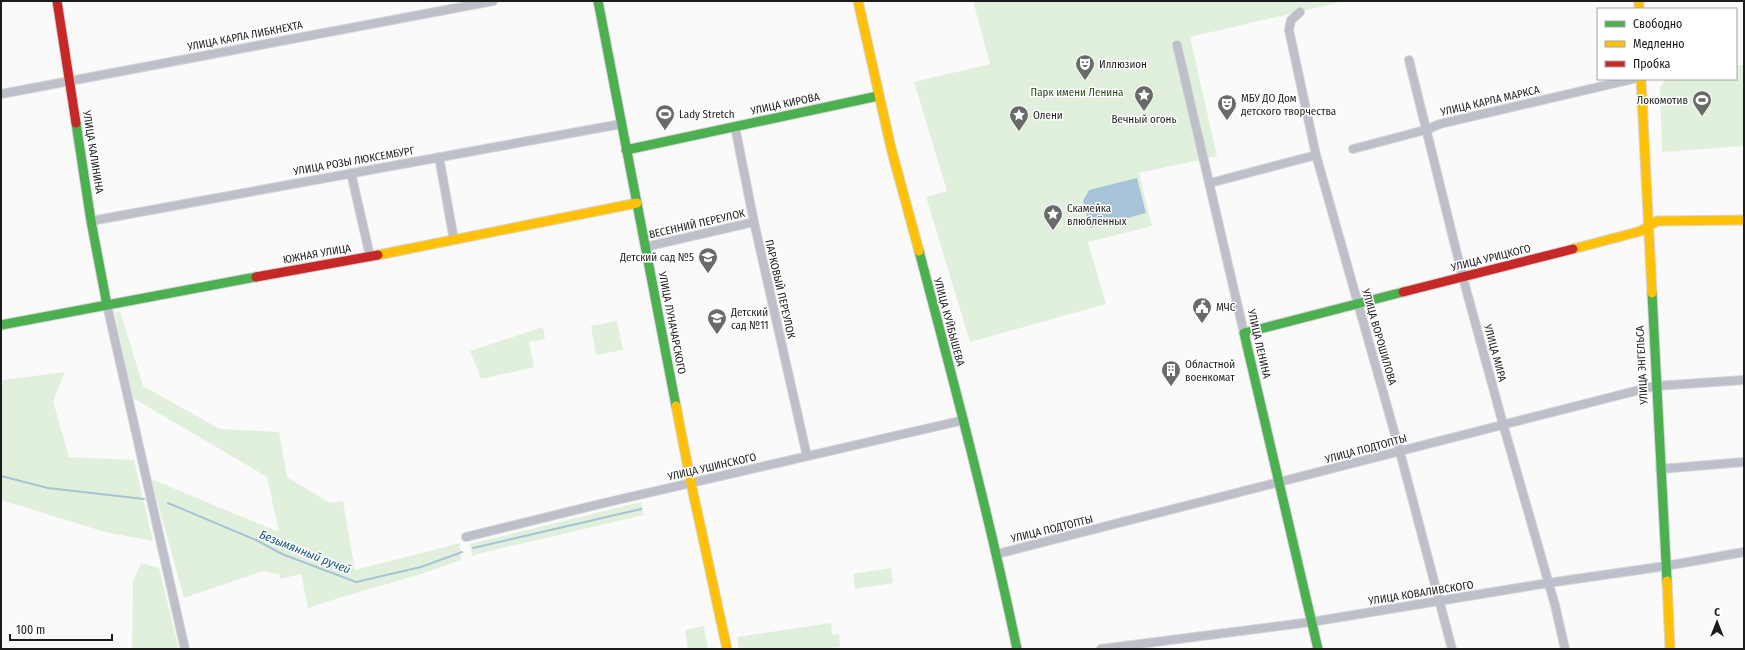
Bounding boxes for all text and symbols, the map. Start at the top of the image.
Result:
legend [1597,8,1737,80]
text: Свободно [1633,17,1682,31]
street label: УЛИЦА КАРЛА ЛИБКНЕХТА [185,18,304,54]
text: Медленно [1633,37,1685,51]
theatre icon: Иллюзион [1074,53,1096,81]
text: Пробка [1633,57,1671,71]
place label: Иллюзион [1099,58,1147,71]
street label: УЛИЦА КАРЛА МАРКСА [1438,83,1541,119]
place icon: Вечный огонь [1133,84,1155,112]
park label: Парк имени Ленина [1031,86,1123,99]
sports icon: Локомотив [1691,89,1713,117]
street label: УЛИЦА КИРОВА [748,90,821,118]
place label: МБУ ДО Дом детского творчества [1241,92,1336,118]
theatre icon: МБУ ДО Дом детского творчества [1216,93,1238,121]
place label: Локомотив [1637,94,1688,107]
sports icon: Lady Stretch [654,103,676,131]
place icon: Олени [1008,104,1030,132]
place label: Lady Stretch [679,108,735,121]
street label: УЛИЦА КАЛИНИНА [80,109,106,195]
place label: Олени [1033,109,1063,122]
place label: Вечный огонь [1111,113,1177,126]
street label: УЛИЦА РОЗЫ ЛЮКСЕМБУРГ [291,144,416,178]
place label: Скамейка влюблённых [1067,202,1127,228]
place icon: Скамейка влюблённых [1042,203,1064,231]
street label: ВЕСЕННИЙ ПЕРЕУЛОК [648,207,746,241]
street label: ПАРКОВЫЙ ПЕРЕУЛОК [762,238,798,340]
street label: ЮЖНАЯ УЛИЦА [282,242,352,266]
street label: УЛИЦА УРИЦКОГО [1449,242,1532,274]
school or university icon: Детский сад №5 [697,246,719,274]
place label: Детский сад №5 [619,251,694,264]
street label: УЛИЦА ЛУНАЧАРСКОГО [655,270,688,376]
street label: УЛИЦА КУЙБЫШЕВА [931,275,967,368]
street label: УЛИЦА ВОРОШИЛОВА [1359,286,1399,387]
public building icon: МЧС [1191,296,1213,324]
place label: МЧС [1216,301,1236,314]
place label: Детский сад №11 [730,306,769,332]
school or university icon: Детский сад №11 [706,307,728,335]
street label: УЛИЦА ЛЕНИНА [1244,307,1273,380]
street label: УЛИЦА МИРА [1481,322,1509,383]
street label: УЛИЦА ЭНГЕЛЬСА [1633,325,1651,406]
place label: Областной военкомат [1185,358,1235,384]
building icon: Областной военкомат [1160,359,1182,387]
street label: УЛИЦА ПОДТОПТЫ [1323,432,1408,466]
street label: УЛИЦА УШИНСКОГО [665,450,758,484]
street label: УЛИЦА ПОДТОПТЫ [1009,513,1094,546]
water label: Безымянный ручей [257,527,353,577]
street label: УЛИЦА КОВАЛИВСКОГО [1366,578,1475,608]
north arrow [1697,602,1737,642]
text: С [1714,606,1720,619]
scale bar [10,616,112,642]
text: 100 m [16,623,45,637]

